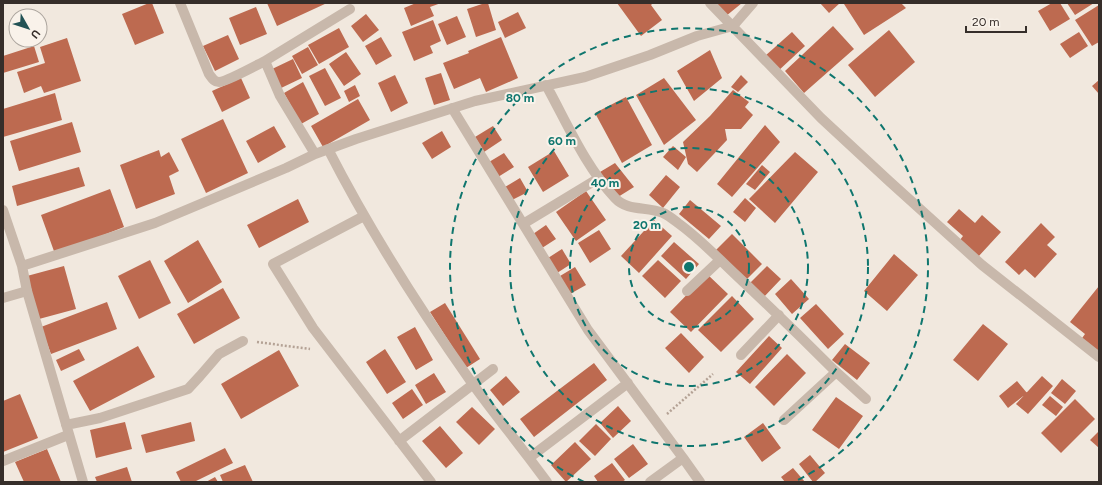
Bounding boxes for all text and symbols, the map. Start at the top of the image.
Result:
north arrow [8,8,48,48]
scale bar [966,8,1026,34]
text: 20 m [972,15,1000,29]
text: U [28,27,43,41]
text: 80 m [506,91,534,105]
text: 60 m [548,134,576,148]
text: 40 m [591,176,619,190]
text: 20 m [633,218,661,232]
centre of rings [682,260,696,274]

